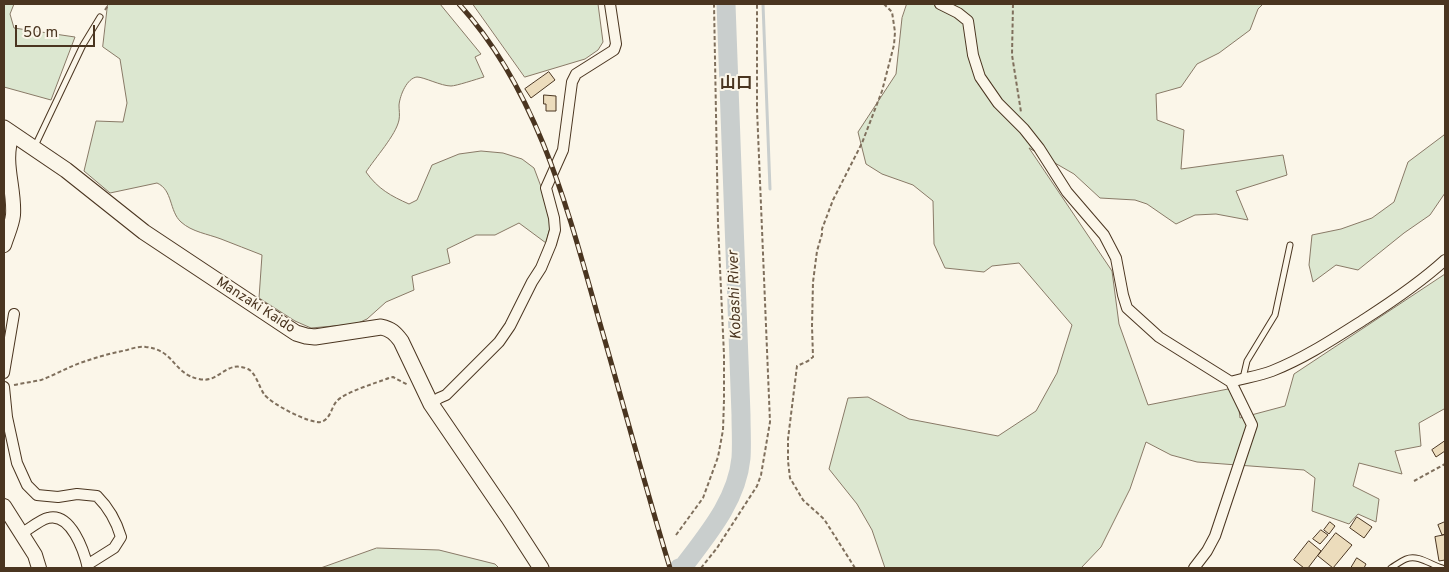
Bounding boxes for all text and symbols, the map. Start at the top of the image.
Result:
scale bar [18,15,98,47]
text: 50 m [23,24,58,43]
district label: 山口 [720,75,752,95]
water label: Kobashi River [725,250,747,340]
street label: Manzaki Kaido [212,274,298,338]

